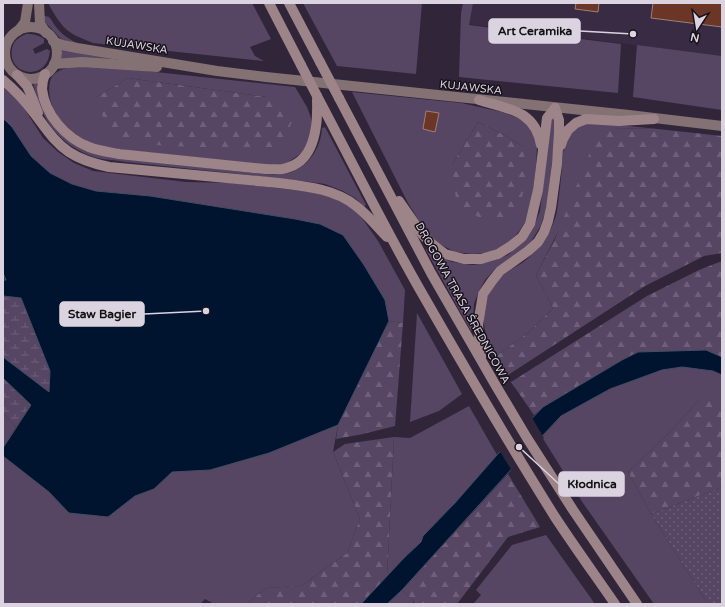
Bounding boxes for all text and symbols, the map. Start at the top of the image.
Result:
north arrow [677,8,717,48]
callout: Art Ceramika [489,19,580,43]
text: Art Ceramika [498,24,573,38]
text: N [689,30,701,45]
street label: KUJAWSKA [105,34,169,57]
street label: KUJAWSKA [439,78,503,97]
street label: DROGOWA TRASA ŚREDNICOWA [413,220,513,386]
callout: Staw Bagier [60,302,144,326]
text: Staw Bagier [68,307,136,322]
callout: Kłodnica [559,472,624,496]
text: Kłodnica [567,477,617,491]

